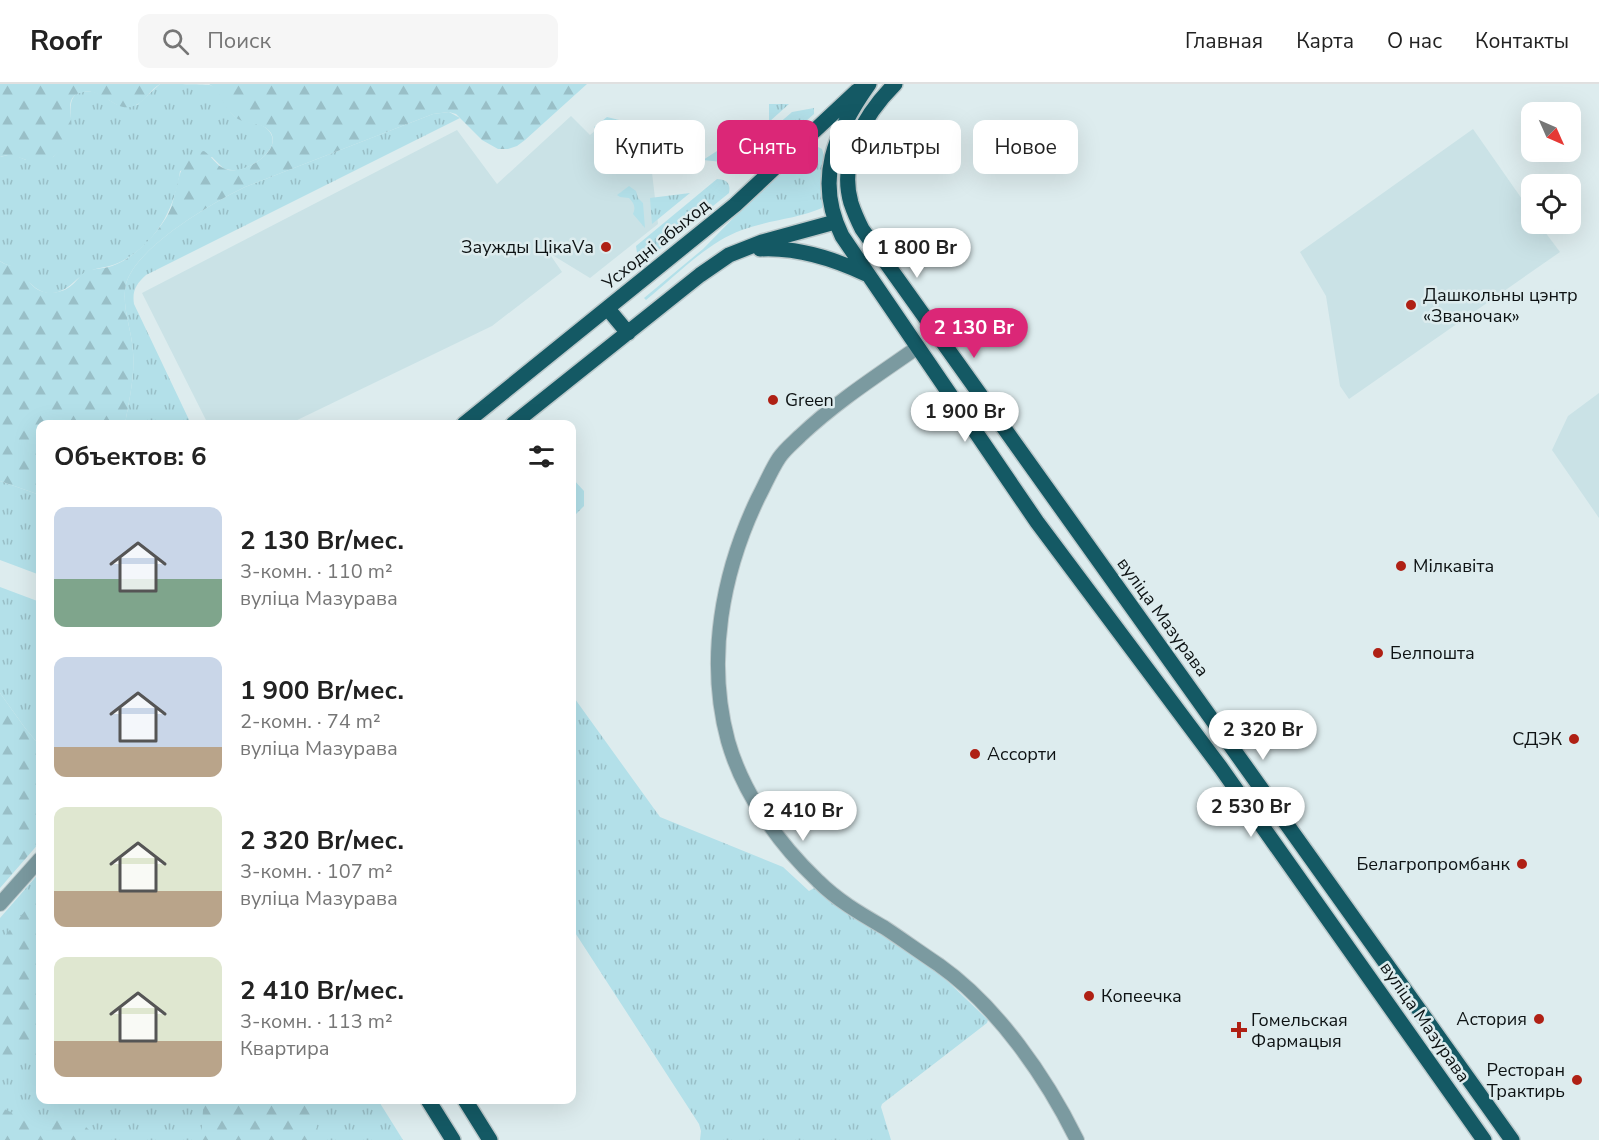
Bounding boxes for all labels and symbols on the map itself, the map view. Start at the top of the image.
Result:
north arrow [1521,102,1581,162]
street label: Усходні абыход [596,193,715,296]
pin: 1 800 Br [855,228,979,279]
place label: Заужды ЦікаVа [461,235,594,259]
marker: Заужды ЦікаVа [599,240,613,254]
place label: Дашкольны цэнтр «Званочак» [1423,283,1578,328]
marker: Дашкольны цэнтр «Званочак» [1404,298,1418,312]
pin: 2 130 Br [912,308,1036,359]
place label: Green [785,388,834,412]
pin: 1 900 Br [903,392,1027,443]
marker: Green [766,393,780,407]
street label: вуліца Мазурава [1112,553,1214,681]
place label: Мілкавіта [1413,554,1494,578]
marker: Мілкавіта [1394,559,1408,573]
place label: Белпошта [1390,641,1475,665]
marker: Белпошта [1371,646,1385,660]
pin: 2 320 Br [1201,710,1325,761]
place label: СДЭК [1512,727,1562,751]
marker: СДЭК [1567,732,1581,746]
place label: Ассорти [987,742,1057,766]
marker: Ассорти [968,747,982,761]
pin: 2 530 Br [1189,787,1313,838]
pin: 2 410 Br [741,791,865,842]
place label: Белагропромбанк [1356,852,1511,876]
marker: Белагропромбанк [1515,857,1529,871]
street label: вуліца Мазурава [1374,957,1476,1087]
place label: Копеечка [1101,984,1182,1008]
marker: Копеечка [1082,989,1096,1003]
place label: Астория [1456,1007,1527,1031]
place label: Гомельская Фармацыя [1251,1008,1348,1053]
marker: Астория [1532,1012,1546,1026]
marker: Гомельская Фармацыя [1232,1023,1246,1037]
place label: Ресторан Трактирь [1487,1058,1565,1103]
marker: Ресторан Трактирь [1570,1073,1584,1087]

